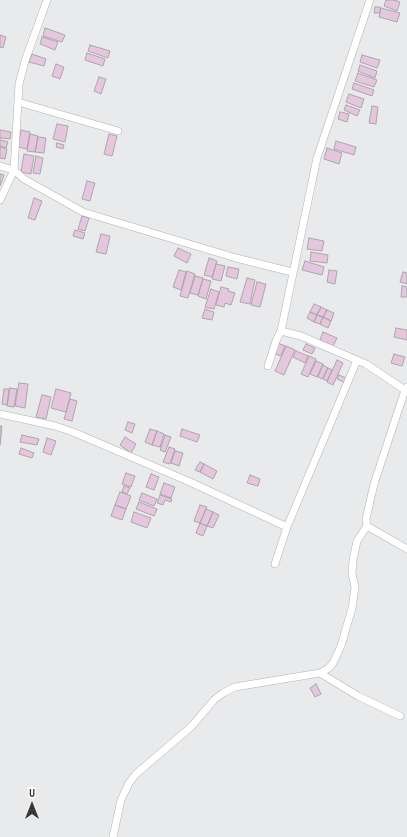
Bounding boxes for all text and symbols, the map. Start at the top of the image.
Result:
north arrow [12,785,52,825]
text: U [29,786,35,800]

